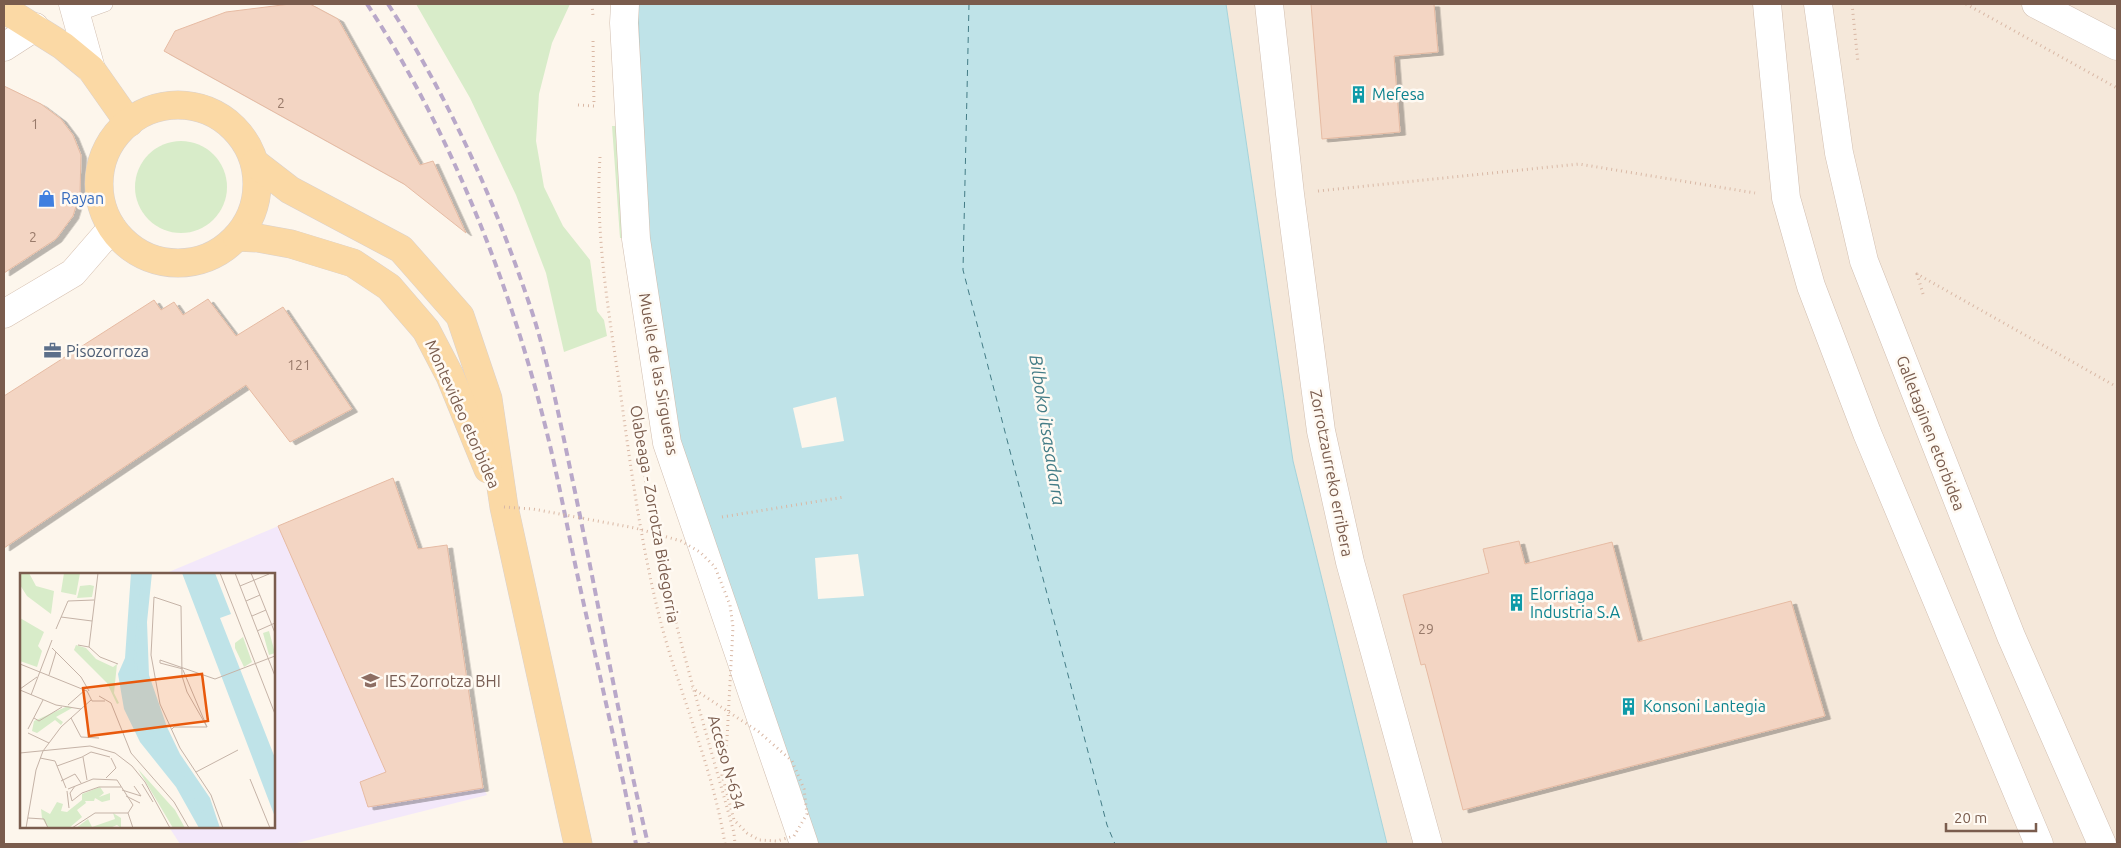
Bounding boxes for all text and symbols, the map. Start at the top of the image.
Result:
building icon: Mefesa [1348,84,1368,104]
place label: Mefesa [1372,85,1425,103]
house number: 2 [277,95,285,111]
house number: 1 [31,116,39,132]
shop icon: Rayan [37,188,57,208]
place label: Rayan [61,189,104,207]
house number: 2 [29,229,37,245]
street label: Muelle de las Sirgueras [636,291,682,457]
street label: Montevideo etorbidea [422,337,504,491]
office icon: Pisozorroza [42,341,62,361]
place label: Pisozorroza [66,342,149,360]
water label: Bilboko itsasadarra [1026,353,1070,507]
street label: Galletaginen etorbidea [1893,353,1969,513]
house number: 121 [287,357,311,373]
street label: Zorrotzaurreko erribera [1307,388,1357,558]
street label: Olabeaga - Zorrotza Bidegorria [627,404,683,624]
inset map [20,573,275,828]
place label: Elorriaga Industria S.A [1530,585,1621,621]
building icon: Elorriaga Industria S.A [1506,593,1526,613]
house number: 29 [1418,621,1434,637]
school or university icon: IES Zorrotza BHI [361,671,381,691]
place label: IES Zorrotza BHI [385,672,501,690]
building icon: Konsoni Lantegia [1619,696,1639,716]
place label: Konsoni Lantegia [1643,697,1766,715]
street label: Acceso N-634 [705,713,749,811]
scale bar [1946,800,2036,832]
text: 20 m [1954,809,1987,826]

